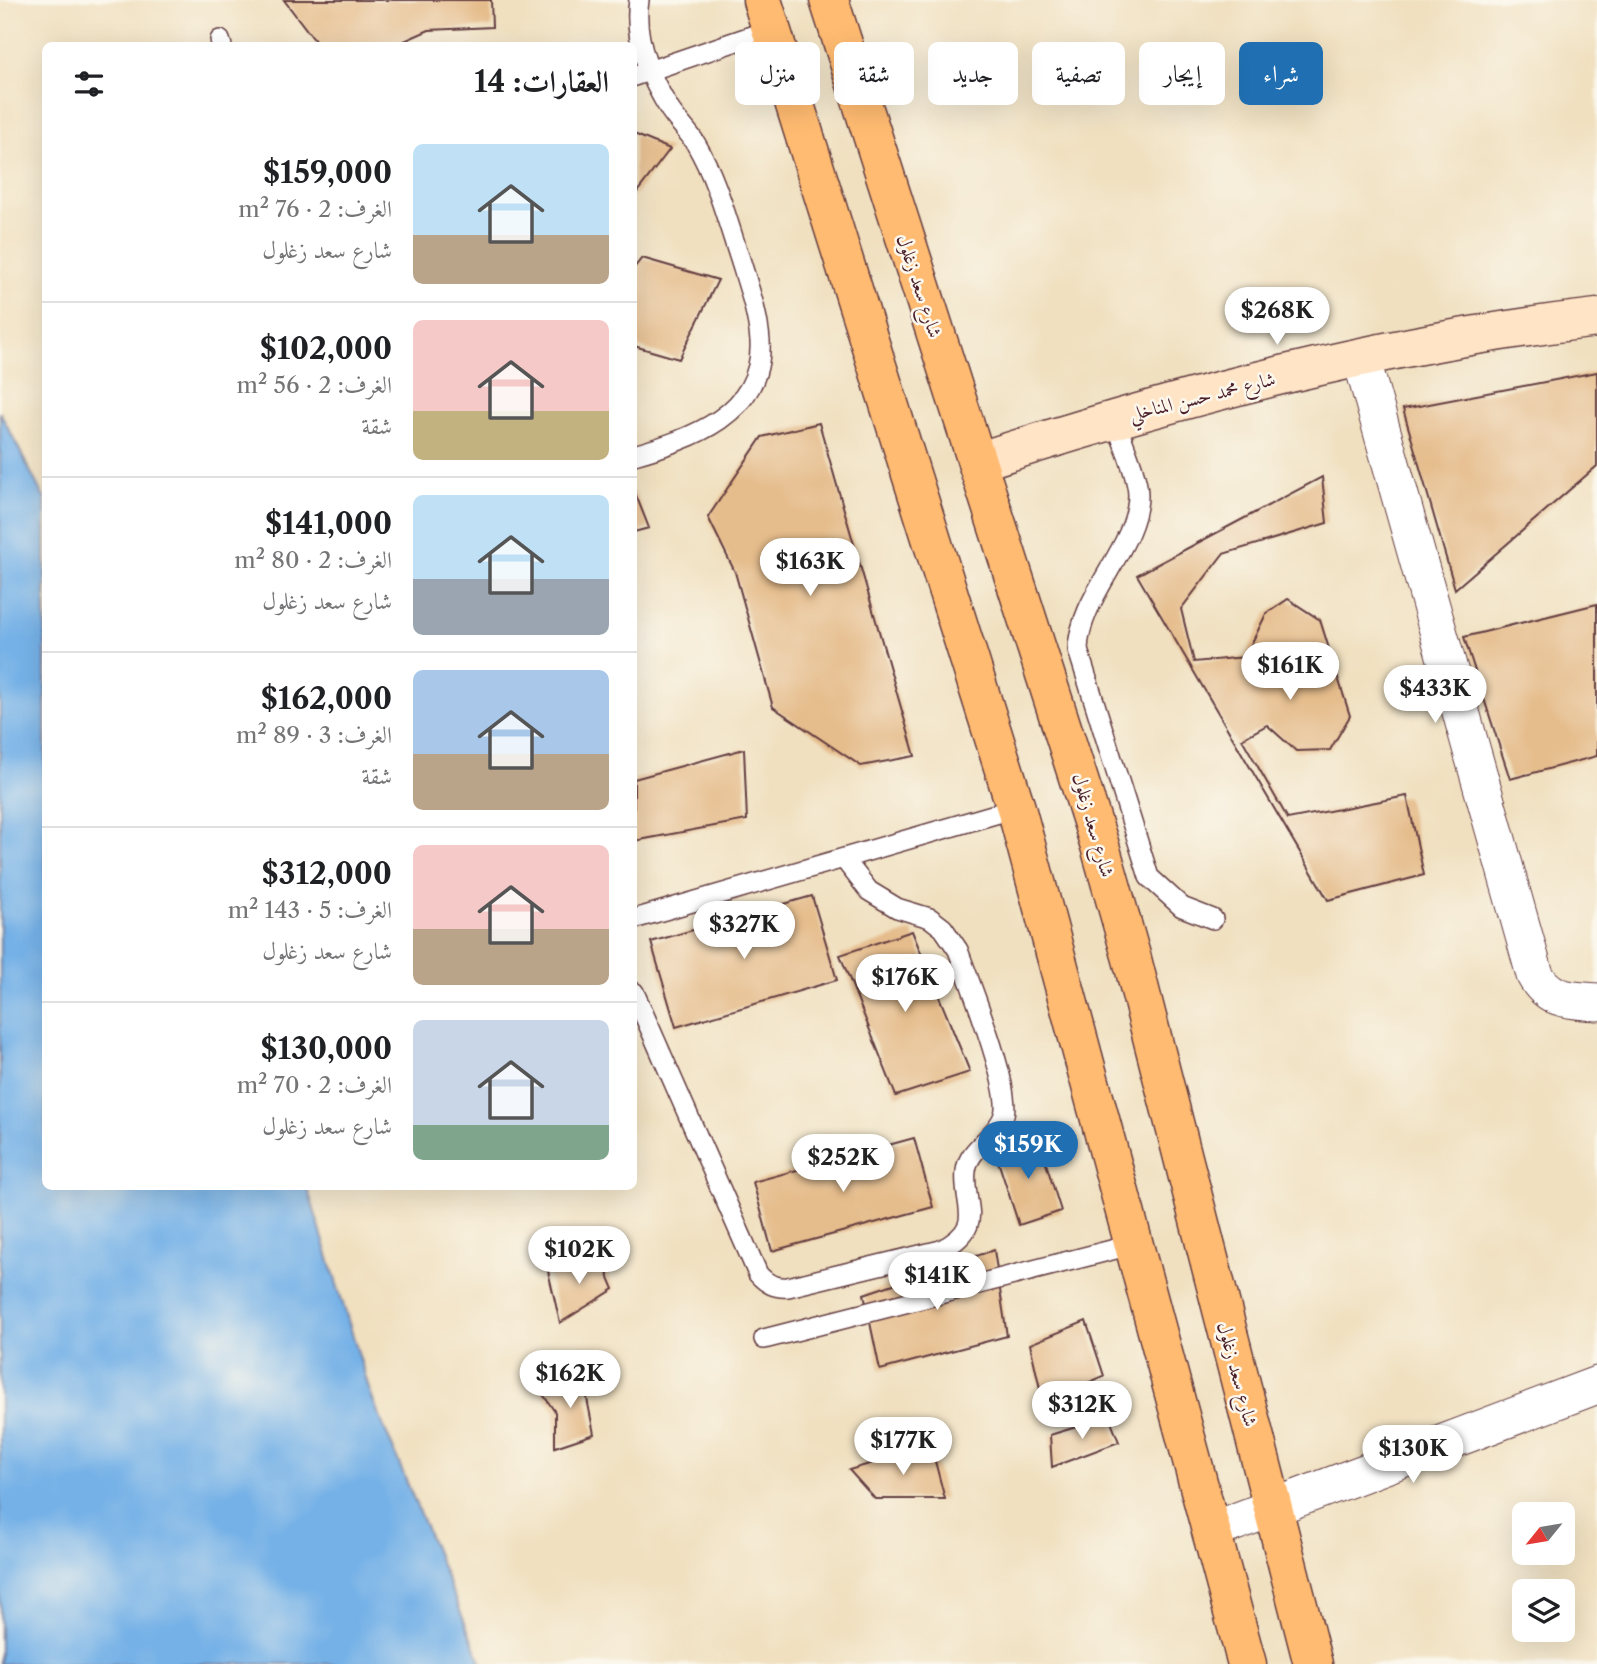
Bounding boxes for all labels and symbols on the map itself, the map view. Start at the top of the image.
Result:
street label: شارع سعد زغلول [888,232,947,342]
pin: $268K [1228,288,1326,347]
street label: شارع محمد حسن المناخلي [1127,367,1279,433]
pin: $163K [761,538,859,598]
pin: $161K [1241,642,1339,702]
pin: $433K [1386,666,1484,725]
street label: شارع سعد زغلول [1064,770,1119,881]
pin: $327K [695,902,793,961]
pin: $176K [856,954,954,1014]
pin: $159K [979,1122,1077,1181]
pin: $252K [794,1134,892,1194]
pin: $102K [530,1226,628,1286]
pin: $141K [888,1252,986,1312]
street label: شارع سعد زغلول [1209,1319,1262,1430]
pin: $162K [521,1350,619,1410]
pin: $312K [1033,1382,1131,1441]
pin: $177K [854,1418,952,1477]
pin: $130K [1364,1426,1462,1485]
north arrow [1512,1502,1575,1564]

